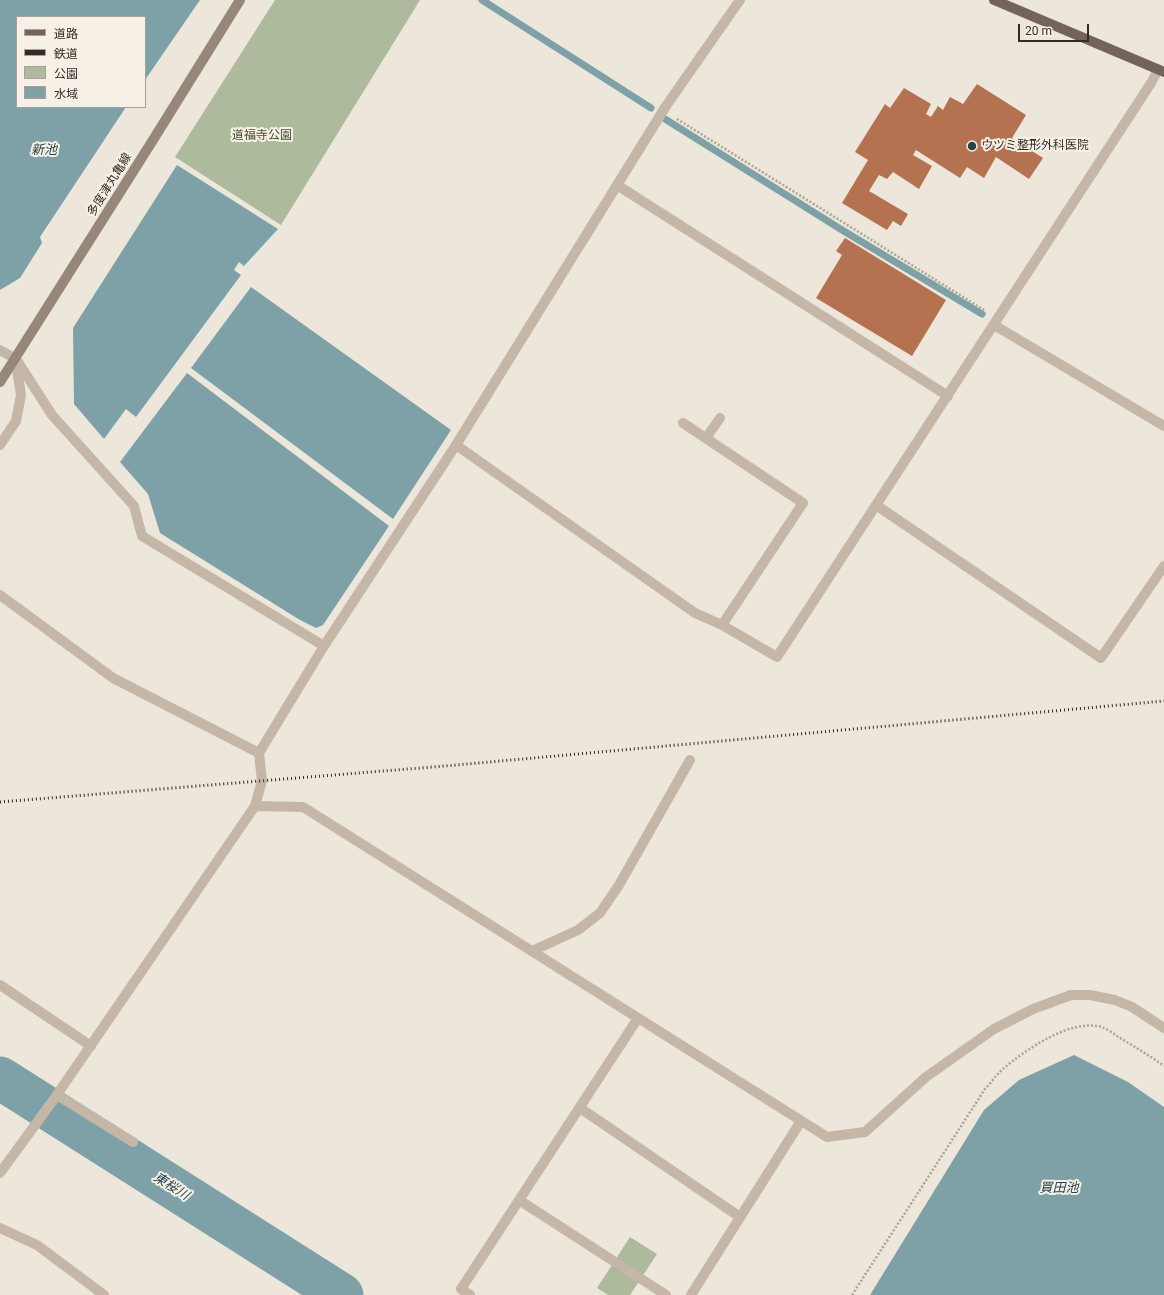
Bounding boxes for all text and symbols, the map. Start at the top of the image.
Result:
legend [16,16,146,108]
scale bar [1020,16,1091,42]
text: 20 m [1025,24,1052,38]
text: 道路 [54,27,78,41]
text: 鉄道 [54,47,78,61]
text: 公園 [54,67,78,81]
text: 水域 [54,87,78,101]
park label: 道福寺公園 [232,129,292,143]
place label: ウツミ整形外科医院 [981,139,1089,153]
marker: ウツミ整形外科医院 [966,140,978,152]
water label: 新池 [31,143,57,159]
street label: 多度津丸亀線 [85,151,135,219]
water label: 東桜川 [150,1170,192,1204]
water label: 買田池 [1040,1181,1078,1197]

